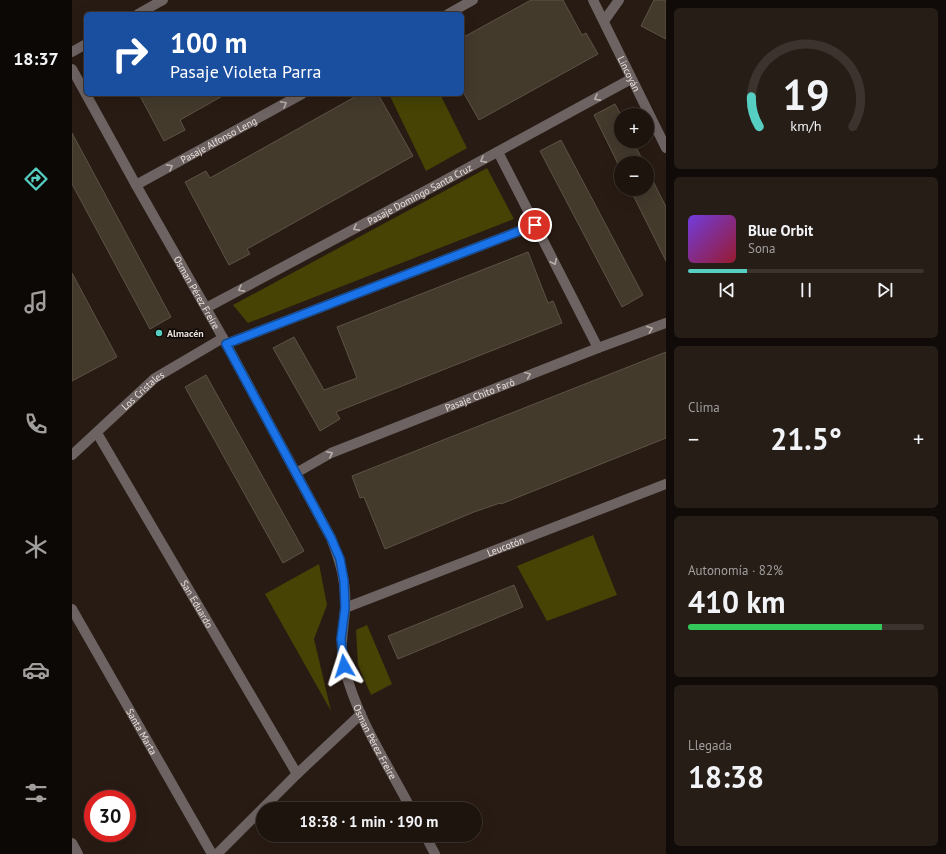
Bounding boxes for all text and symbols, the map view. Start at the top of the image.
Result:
text: 100 m [170,24,247,61]
icon: right [104,28,156,80]
text: 18:37 [13,47,59,70]
street label: Lincoyán [615,54,643,94]
text: Pasaje Violeta Parra [170,60,322,83]
text: 19 [782,67,830,120]
one-way arrow [594,93,601,100]
one-way arrow [280,101,287,109]
map controls [614,108,654,196]
button: + [614,108,654,148]
street label: Pasaje Alfonso Leng [178,114,259,166]
text: km/h [790,115,822,134]
one-way arrow [480,155,487,163]
button: − [614,156,654,196]
street label: Pasaje Domingo Santa Cruz [365,161,474,228]
one-way arrow [166,164,173,171]
icon: directions [22,165,50,193]
pin [518,208,552,242]
icon: arrive [524,214,546,236]
text: Blue Orbit [748,221,813,240]
one-way arrow [353,224,360,231]
text: Sona [748,240,775,257]
street label: Osman Pérez Freire [171,253,223,332]
one-way arrow [549,257,556,265]
icon: previous [716,279,738,301]
icon: pause [795,279,817,301]
icon: next [874,279,896,301]
one-way arrow [238,285,245,292]
icon: music [22,288,50,316]
one-way arrow [646,325,653,333]
place label: Almacén [167,327,204,340]
marker: Almacén [154,328,164,338]
street label: Los Cristales [119,368,167,413]
one-way arrow [525,372,532,380]
street label: Pasaje Chito Faró [443,375,517,415]
text: Clima [688,399,720,416]
icon: phone [22,410,50,438]
text: 21.5° [770,419,842,458]
text: − [688,425,699,453]
text: + [913,425,924,453]
one-way arrow [325,451,333,459]
icon: climate [22,533,50,561]
street label: Leucotón [485,533,526,560]
text: Autonomía · 82% [688,562,783,579]
street label: San Eduardo [178,578,216,631]
text: 410 km [688,582,786,621]
position arrow [323,645,365,687]
icon: car [22,656,50,684]
street label: Osman Pérez Freire [350,702,399,782]
street label: Santa Marta [123,706,160,757]
text: Llegada [688,737,732,754]
text: 18:38 [688,757,764,796]
icon: filters [22,779,50,807]
speed limit sign: 30 [84,790,136,842]
text: 18:38 · 1 min · 190 m [300,812,438,831]

